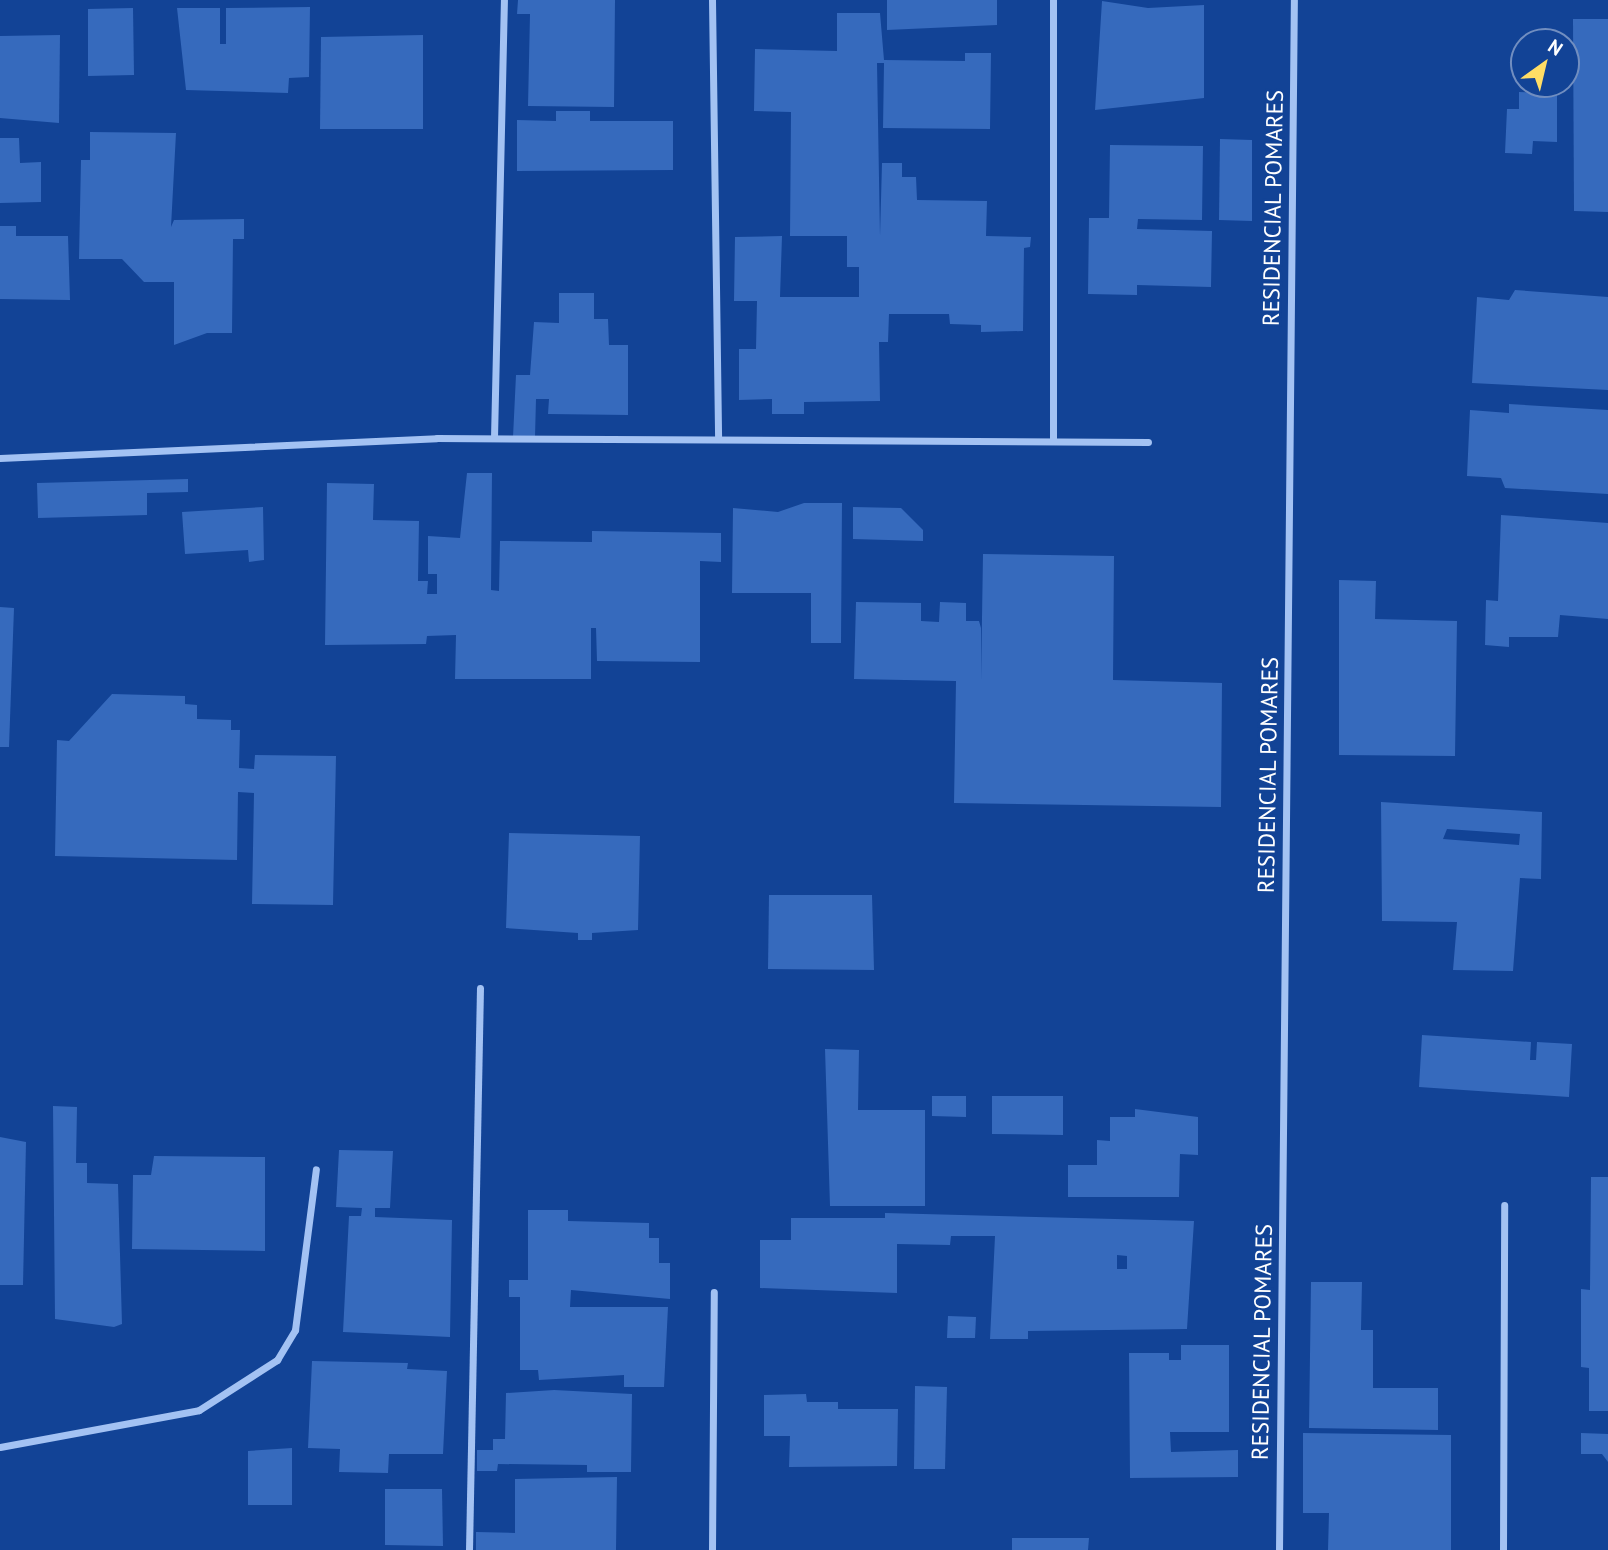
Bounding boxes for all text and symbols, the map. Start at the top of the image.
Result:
north arrow [1510,28,1580,98]
text: N [1544,34,1568,61]
street label: RESIDENCIAL POMARES [1257,89,1289,327]
street label: RESIDENCIAL POMARES [1252,656,1284,894]
street label: RESIDENCIAL POMARES [1246,1223,1278,1461]

